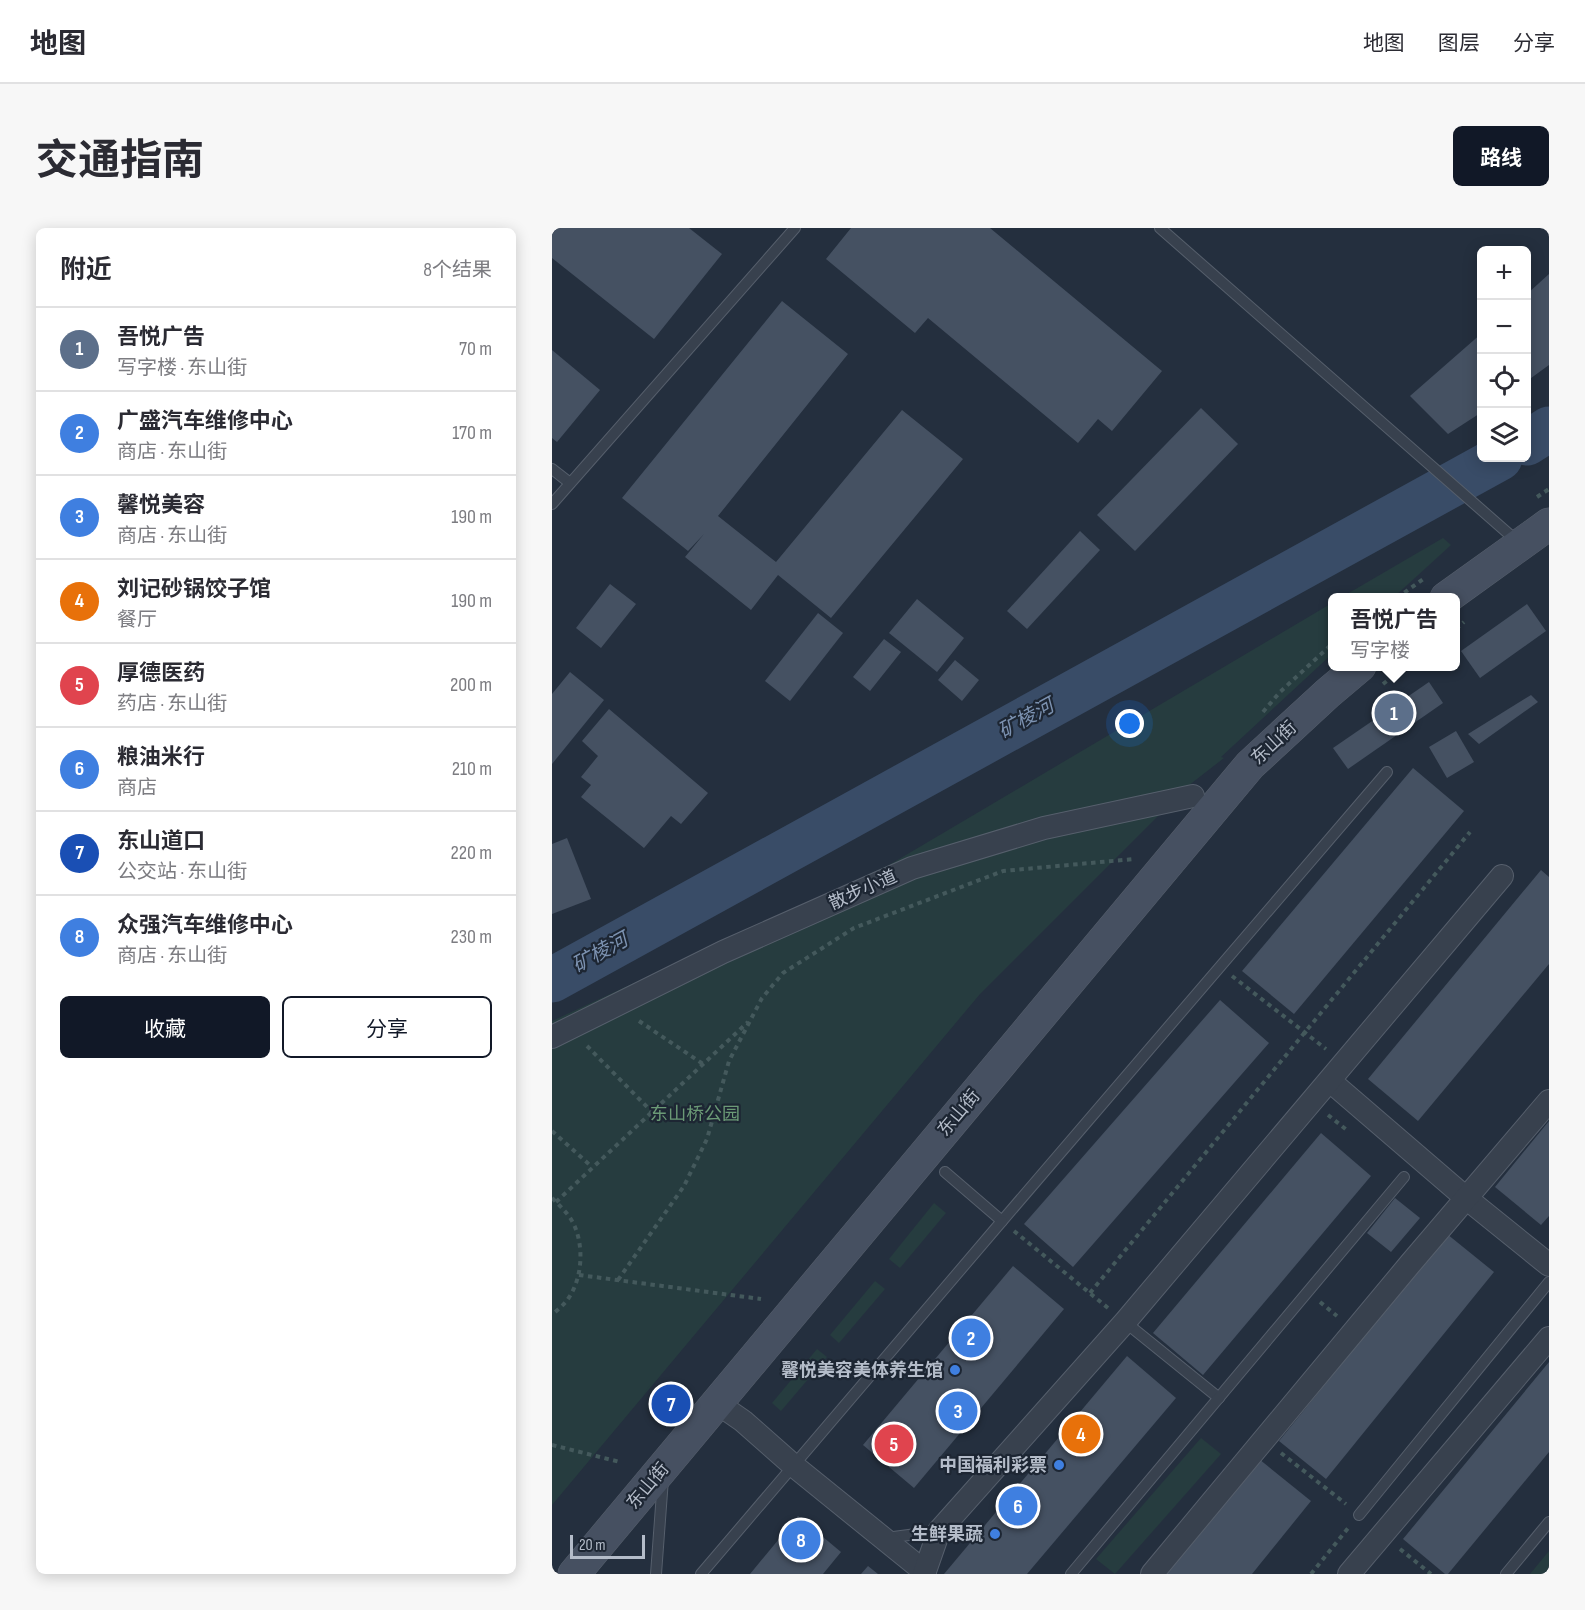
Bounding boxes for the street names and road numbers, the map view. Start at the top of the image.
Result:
street label: 东山街 [1247,717,1301,769]
street label: 散步小道 [826,866,900,914]
street label: 东山街 [934,1086,984,1140]
street label: 东山街 [623,1459,673,1513]

